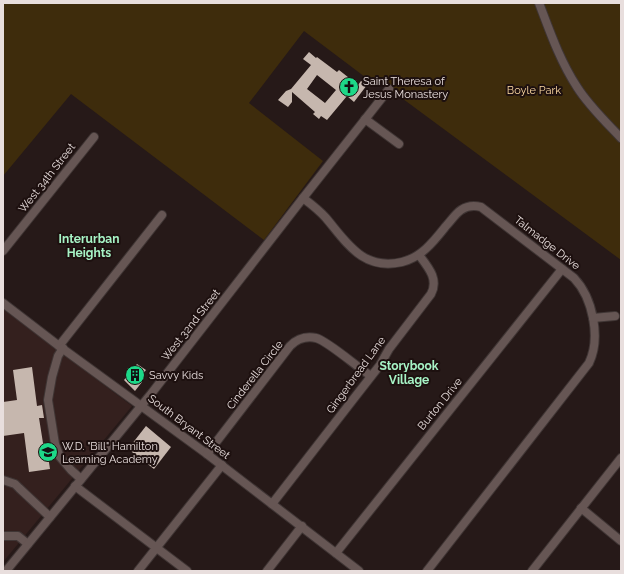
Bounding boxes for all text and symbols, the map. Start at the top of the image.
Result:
place label: Saint Theresa of Jesus Monastery [363,75,448,101]
church icon: Saint Theresa of Jesus Monastery [338,76,360,98]
park label: Boyle Park [507,84,561,97]
street label: West 34th Street [16,141,78,215]
street label: Talmadge Drive [512,213,583,273]
district label: Interurban Heights [59,232,119,260]
street label: West 32nd Street [159,286,223,363]
street label: Gingerbread Lane [324,334,389,416]
street label: Cinderella Circle [224,338,286,412]
district label: Storybook Village [379,359,439,387]
building icon: Savvy Kids [124,364,146,386]
place label: Savvy Kids [149,369,203,382]
street label: Burton Drive [415,375,465,433]
street label: South Bryant Street [146,392,233,462]
place label: W.D. "Bill" Hamilton Learning Academy [62,440,158,466]
school or university icon: W.D. "Bill" Hamilton Learning Academy [37,441,59,463]

